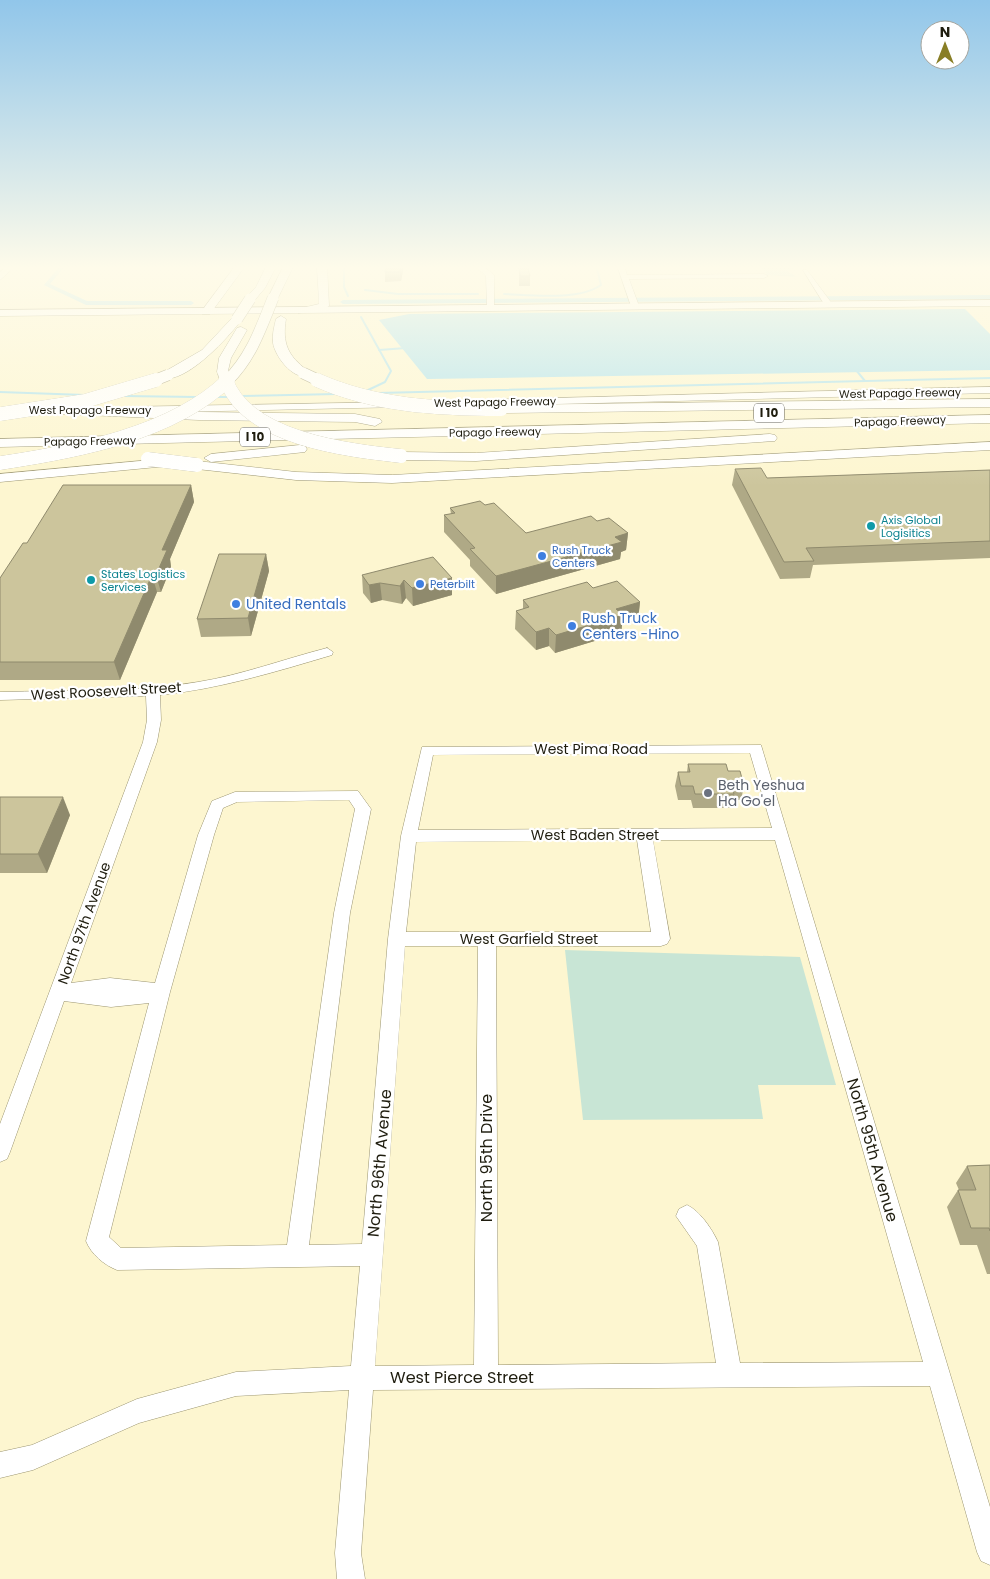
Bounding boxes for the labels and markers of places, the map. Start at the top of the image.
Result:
place label: Axis Global Logisitics [881,512,941,541]
marker: Axis Global Logisitics [865,520,877,532]
place label: Rush Truck Centers [552,542,611,571]
marker: Rush Truck Centers [536,550,548,562]
place label: States Logistics Services [101,566,185,595]
marker: States Logistics Services [85,574,97,586]
place label: Peterbilt [430,576,475,592]
marker: Peterbilt [414,578,426,590]
place label: United Rentals [246,594,346,614]
marker: United Rentals [230,598,242,610]
place label: Rush Truck Centers -Hino [582,608,679,644]
marker: Rush Truck Centers -Hino [566,620,578,632]
place label: Beth Yeshua Ha Go'el [718,775,805,811]
marker: Beth Yeshua Ha Go'el [702,787,714,799]

